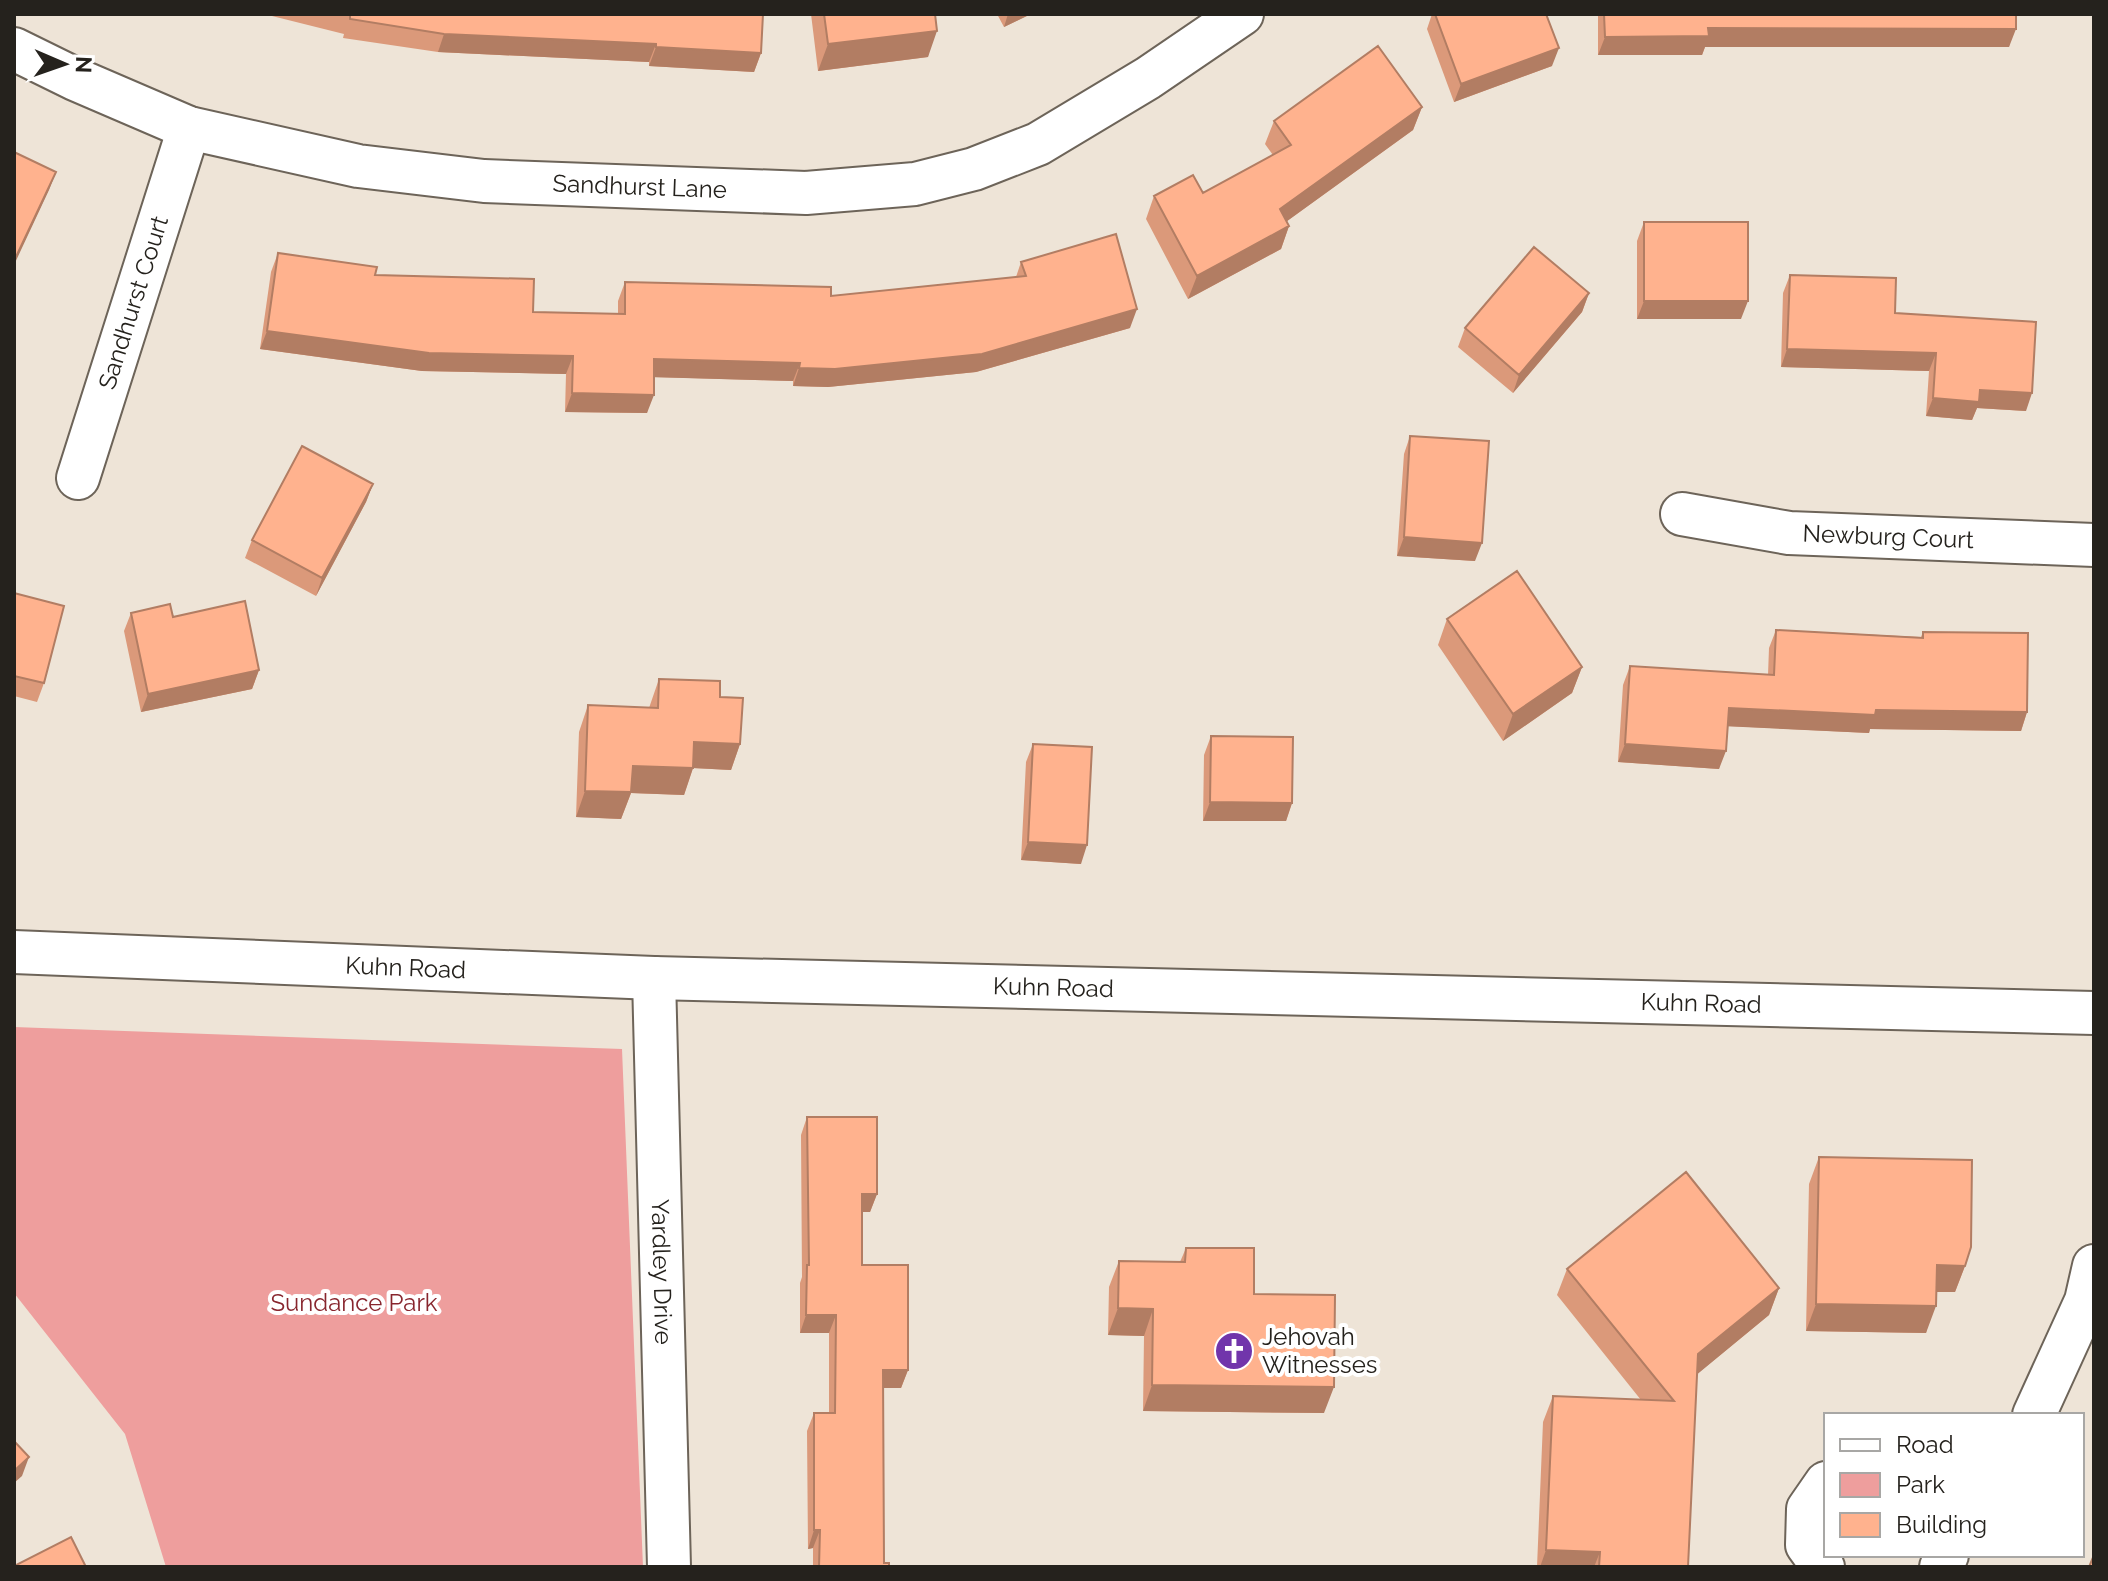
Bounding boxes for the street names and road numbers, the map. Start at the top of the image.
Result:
street label: Sandhurst Lane [552,169,727,204]
street label: Sandhurst Court [92,212,174,393]
street label: Newburg Court [1802,519,1974,554]
street label: Kuhn Road [345,950,467,984]
street label: Kuhn Road [993,971,1114,1003]
street label: Kuhn Road [1640,987,1762,1019]
street label: Yardley Drive [646,1199,678,1345]

